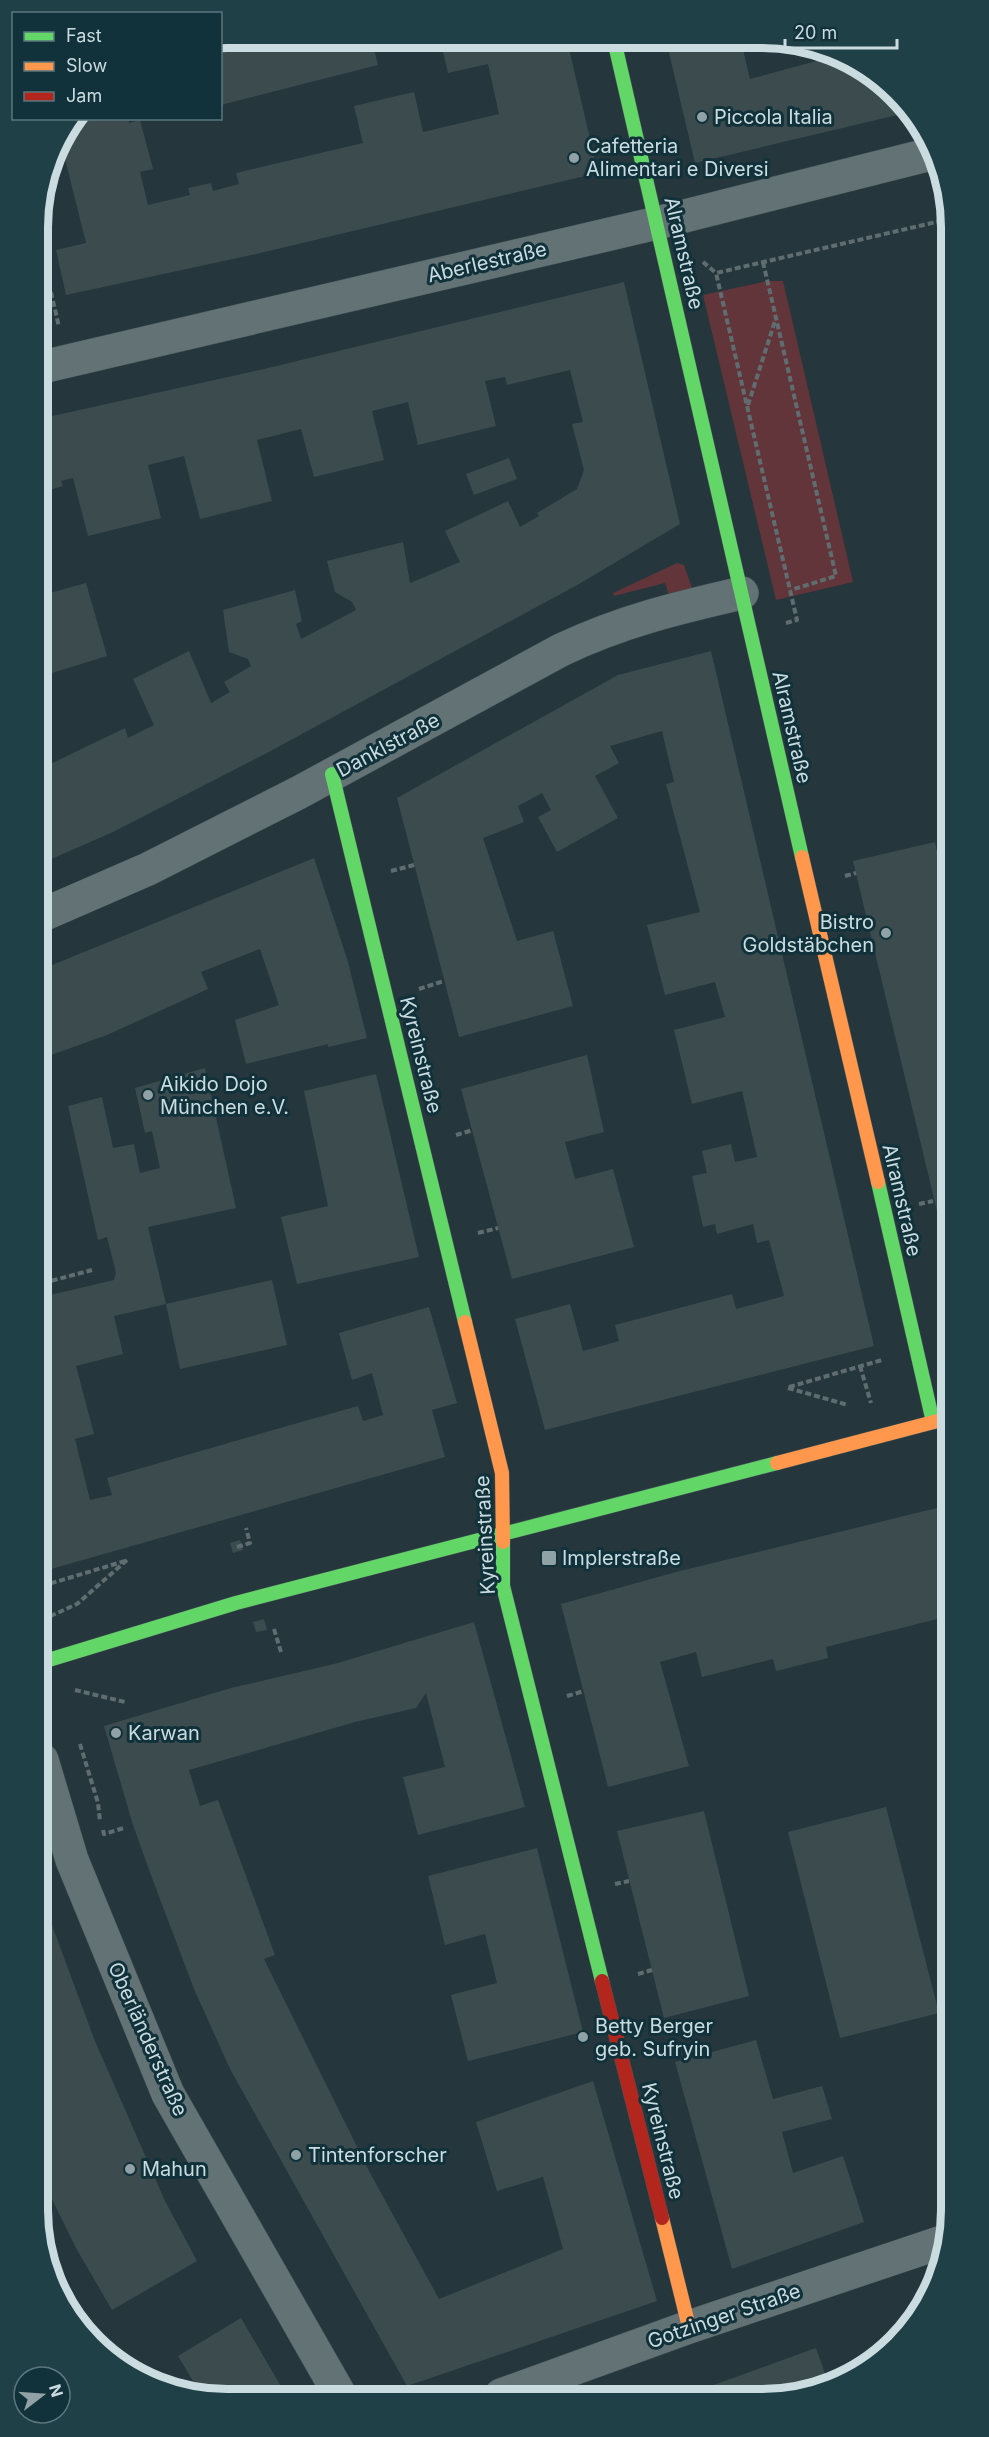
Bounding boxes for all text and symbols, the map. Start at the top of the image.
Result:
legend [12,12,222,120]
scale bar [785,12,898,50]
text: 20 m [794,22,837,43]
text: Fast [66,25,102,46]
text: Slow [66,55,107,76]
text: Jam [66,85,102,106]
place label: Piccola Italia [714,105,833,129]
marker: Piccola Italia [695,110,709,124]
place label: Cafetteria Alimentari e Diversi [586,134,769,181]
marker: Cafetteria Alimentari e Diversi [567,151,581,165]
street label: Alramstraße [659,194,709,312]
street label: Aberlestraße [425,237,549,287]
street label: Alramstraße [767,668,817,786]
street label: Danklstraße [332,708,444,782]
place label: Bistro Goldstäbchen [743,910,874,957]
marker: Bistro Goldstäbchen [879,926,893,940]
street label: Kyreinstraße [395,994,447,1116]
place label: Aikido Dojo München e.V. [160,1072,289,1119]
marker: Aikido Dojo München e.V. [141,1088,155,1102]
street label: Alramstraße [877,1141,927,1259]
street label: Kyreinstraße [470,1475,500,1595]
place label: Implerstraße [562,1546,681,1570]
marker: Implerstraße [540,1549,558,1567]
place label: Karwan [128,1721,200,1745]
marker: Karwan [109,1726,123,1740]
street label: Oberländerstraße [103,1958,193,2120]
place label: Betty Berger geb. Sufryin [595,2014,713,2061]
marker: Betty Berger geb. Sufryin [576,2030,590,2044]
street label: Kyreinstraße [637,2080,689,2202]
place label: Tintenforscher [308,2143,447,2167]
marker: Tintenforscher [289,2148,303,2162]
place label: Mahun [142,2157,207,2181]
marker: Mahun [123,2162,137,2176]
street label: Gotzinger Straße [644,2279,804,2353]
north arrow [12,2365,72,2425]
text: N [45,2382,68,2399]

